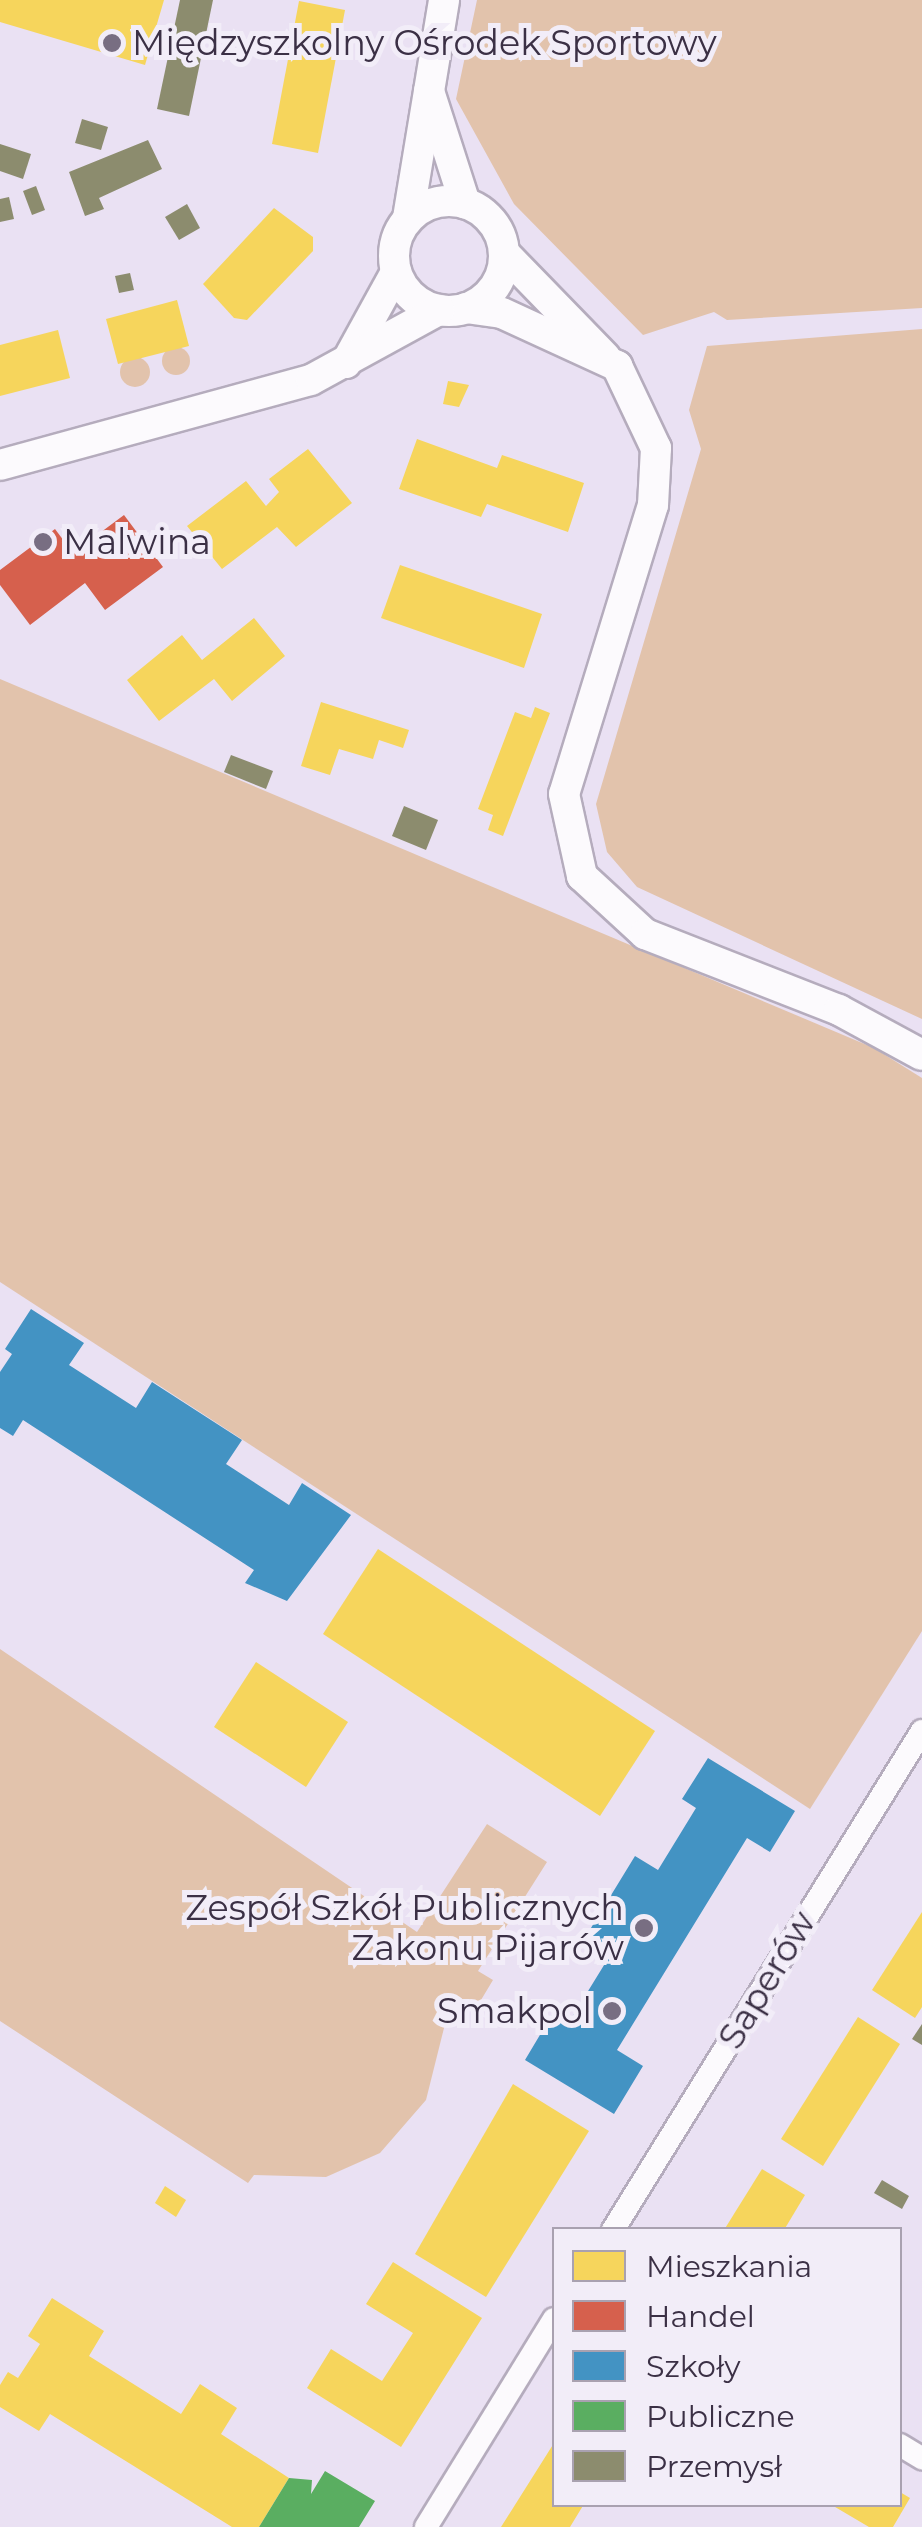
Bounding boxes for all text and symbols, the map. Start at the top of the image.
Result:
place label: Międzyszkolny Ośrodek Sportowy [132,22,717,64]
marker: Międzyszkolny Ośrodek Sportowy [101,32,123,54]
place label: Malwina [63,521,211,563]
marker: Malwina [32,531,54,553]
place label: Zespół Szkół Publicznych Zakonu Pijarów [185,1887,624,1969]
street label: Saperów [710,1904,824,2056]
marker: Zespół Szkół Publicznych Zakonu Pijarów [633,1917,655,1939]
place label: Smakpol [437,1990,592,2032]
marker: Smakpol [601,2000,623,2022]
legend [552,2227,902,2507]
text: Mieszkania [646,2248,812,2285]
text: Handel [646,2298,755,2335]
text: Szkoły [646,2348,740,2385]
text: Publiczne [646,2398,795,2435]
text: Przemysł [646,2448,782,2485]

